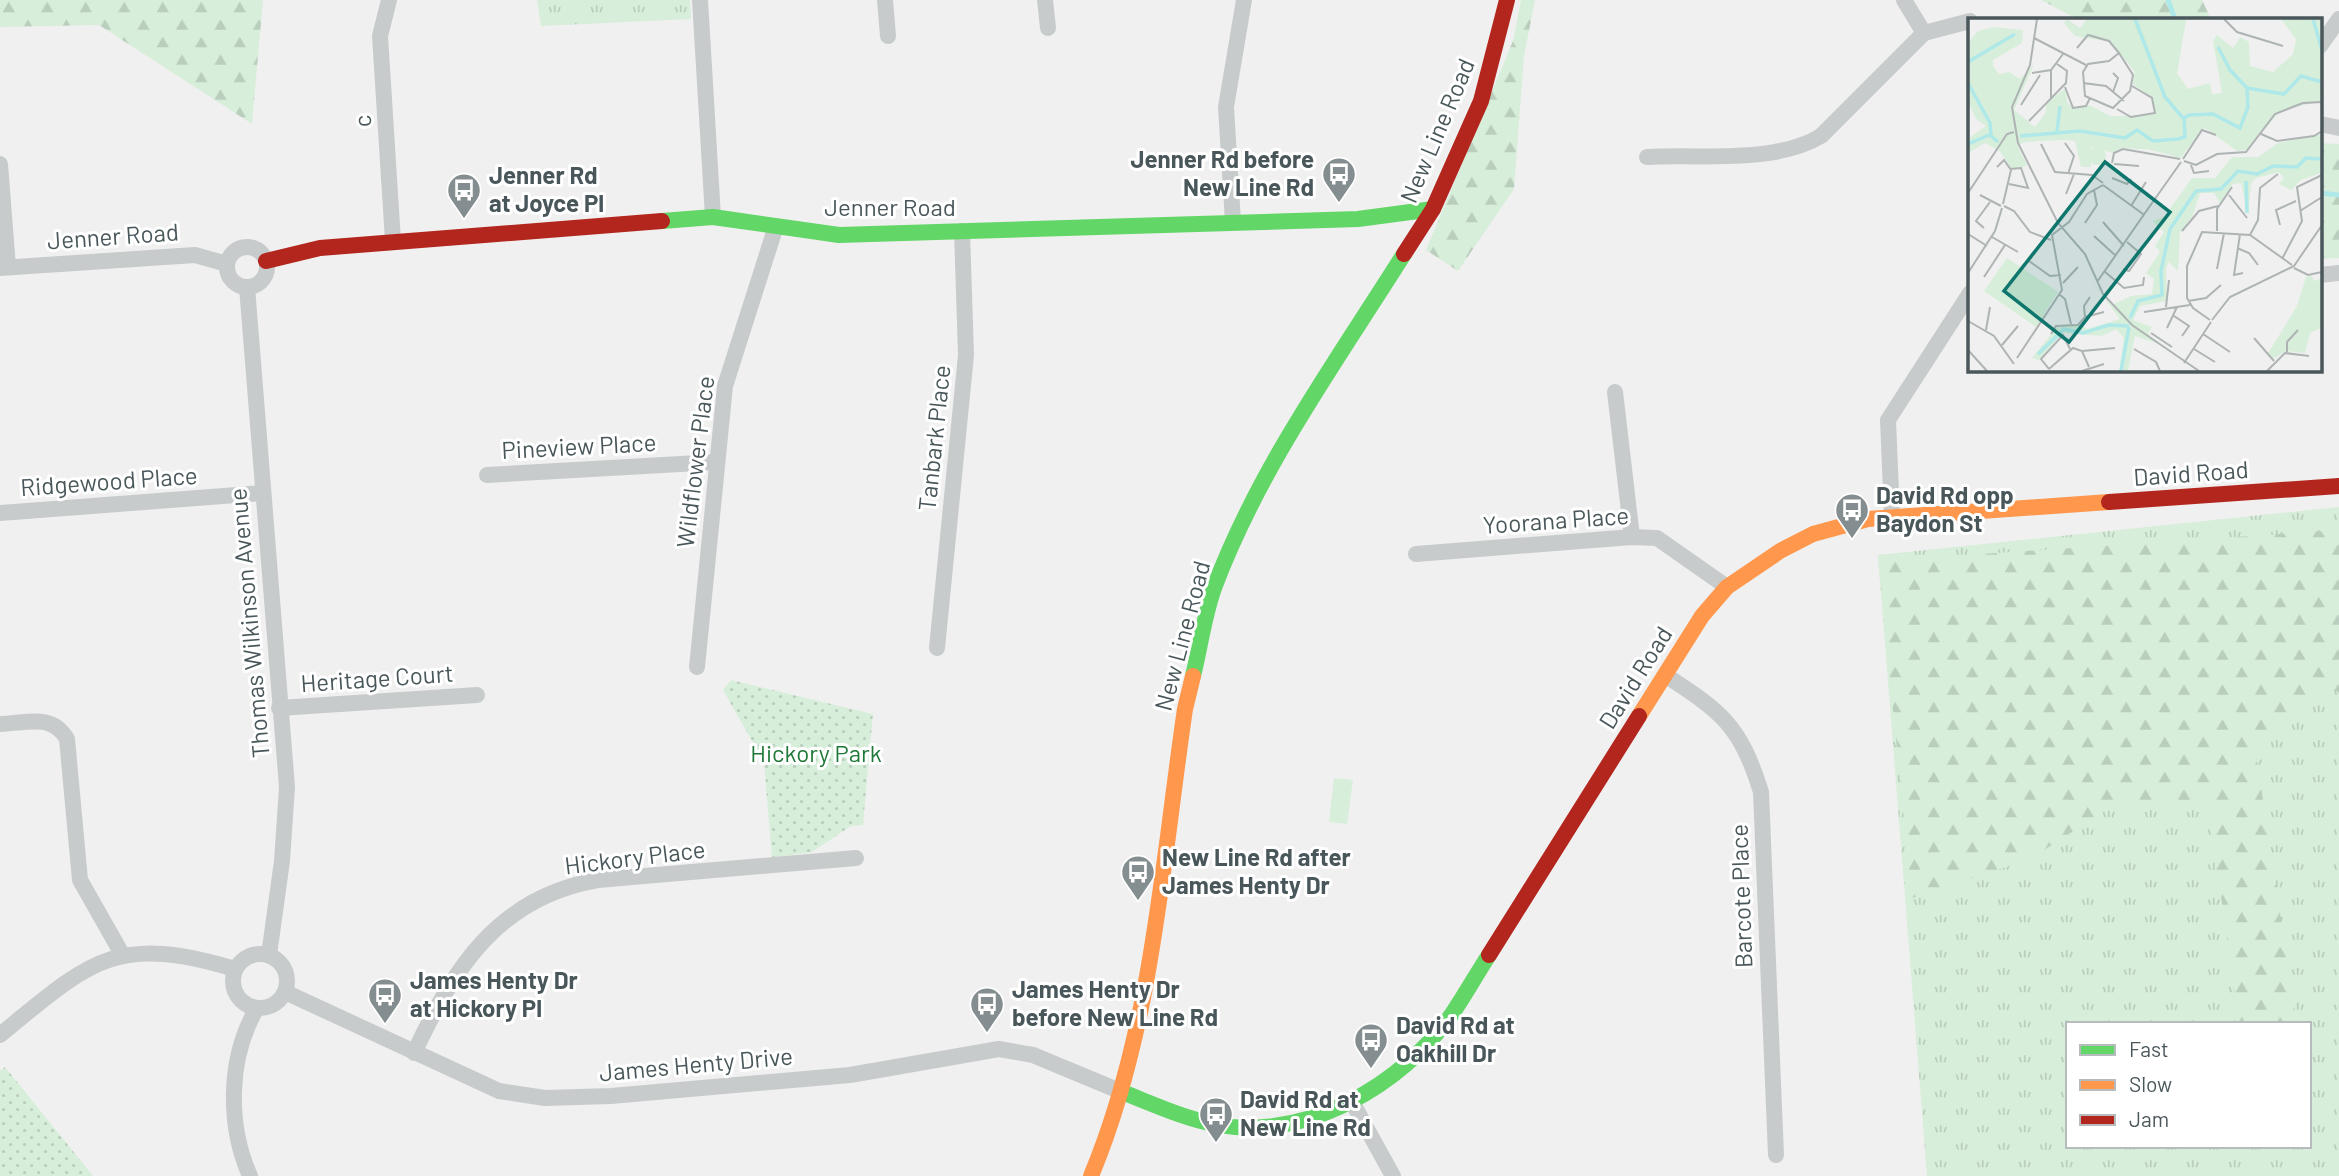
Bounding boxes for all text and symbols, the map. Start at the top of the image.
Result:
inset map [1968,18,2322,371]
street label: New Line Road [1393,54,1480,207]
street label: c [347,114,376,128]
place label: Jenner Rd before New Line Rd [1130,144,1314,201]
bus stop icon: Jenner Rd before New Line Rd [1320,155,1358,204]
place label: Jenner Rd at Joyce Pl [489,160,604,217]
bus stop icon: Jenner Rd at Joyce Pl [445,171,483,220]
street label: Jenner Road [824,192,956,221]
street label: Jenner Road [46,216,180,255]
street label: Tanbark Place [911,363,956,512]
street label: Wildflower Place [670,374,719,549]
street label: Pineview Place [501,427,657,464]
street label: David Road [2132,454,2249,491]
street label: Ridgewood Place [19,460,198,501]
place label: David Rd opp Baydon St [1876,480,2014,537]
street label: Thomas Wilkinson Avenue [222,487,275,759]
bus stop icon: David Rd opp Baydon St [1833,491,1871,540]
street label: Yoorana Place [1482,500,1630,539]
street label: New Line Road [1148,557,1215,714]
street label: David Road [1592,621,1678,734]
street label: Heritage Court [300,658,454,697]
park label: Hickory Park [750,738,882,767]
street label: Barcote Place [1723,823,1758,969]
street label: Hickory Place [563,834,707,880]
place label: New Line Rd after James Henty Dr [1162,842,1351,899]
bus stop icon: New Line Rd after James Henty Dr [1119,853,1157,902]
place label: James Henty Dr at Hickory Pl [410,965,578,1022]
place label: James Henty Dr before New Line Rd [1012,974,1218,1031]
bus stop icon: James Henty Dr at Hickory Pl [366,976,404,1025]
bus stop icon: James Henty Dr before New Line Rd [968,985,1006,1034]
place label: David Rd at Oakhill Dr [1396,1010,1515,1067]
bus stop icon: David Rd at Oakhill Dr [1352,1021,1390,1070]
legend [2066,1022,2311,1148]
text: Fast [2129,1036,2169,1061]
street label: James Henty Drive [598,1041,794,1086]
text: Slow [2129,1071,2172,1096]
place label: David Rd at New Line Rd [1240,1084,1371,1141]
bus stop icon: David Rd at New Line Rd [1197,1095,1235,1144]
text: Jam [2129,1106,2169,1131]

